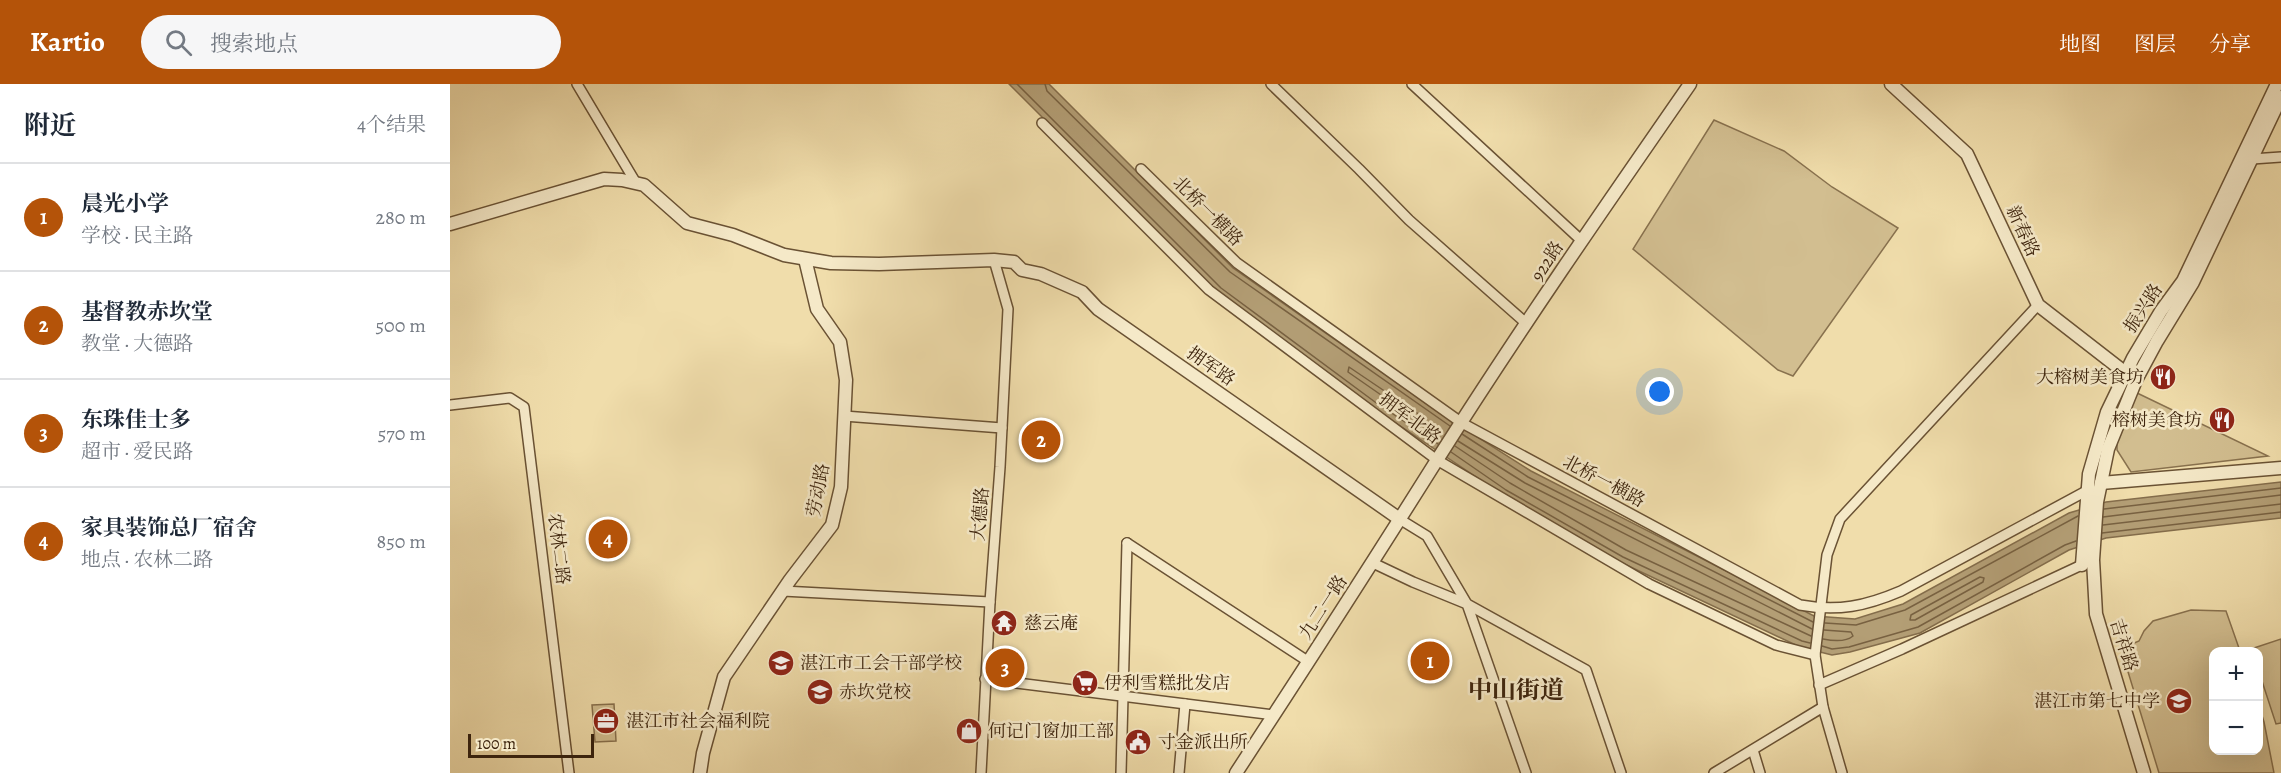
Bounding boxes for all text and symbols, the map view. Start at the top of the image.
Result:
search box [141,15,561,69]
text: Kartio [30,23,105,61]
icon: search [162,26,195,59]
text: 搜索地点 [210,29,298,59]
text: 地图 [2059,30,2101,58]
text: 图层 [2134,30,2176,58]
text: 分享 [2209,30,2251,58]
text: 附近 [24,108,76,143]
text: 4个结果 [357,111,426,138]
street label: 北桥一横路 [1168,171,1248,251]
text: 晨光小学 [81,189,169,219]
street label: 新春路 [2001,201,2045,261]
text: 1 [40,204,47,231]
text: 280 m [376,204,426,231]
text: 学校 · 民主路 [81,222,193,249]
street label: 922路 [1525,236,1569,286]
street label: 振兴路 [2118,279,2168,337]
text: 基督教赤坎堂 [81,297,213,327]
text: 2 [39,312,48,339]
text: 500 m [375,312,426,339]
text: 教堂 · 大德路 [81,330,193,357]
street label: 拥军路 [1182,341,1240,391]
restaurant icon: 大榕树美食坊 [2148,362,2178,392]
place label: 大榕树美食坊 [2036,365,2144,389]
your location [1645,377,1674,406]
street label: 拥军北路 [1374,387,1446,449]
text: 东珠佳士多 [81,405,191,435]
restaurant icon: 榕树美食坊 [2207,405,2237,435]
place label: 榕树美食坊 [2112,408,2202,432]
pin: 2 [1022,418,1060,462]
text: 3 [39,420,48,447]
text: 570 m [378,420,426,447]
text: 超市 · 爱民路 [81,438,193,465]
street label: 北桥一横路 [1559,449,1649,513]
street label: 劳动路 [801,461,835,519]
street label: 大德路 [966,486,994,542]
street label: 农林二路 [543,512,575,586]
text: 家具装饰总厂宿舍 [81,513,257,543]
pin: 4 [588,516,628,562]
text: 4 [39,528,48,555]
text: 850 m [376,528,426,555]
text: 地点 · 农林二路 [81,546,213,573]
street label: 九二一路 [1293,570,1353,644]
temple icon: 慈云庵 [989,608,1019,638]
place label: 慈云庵 [1024,611,1078,635]
street label: 吉祥路 [2105,616,2143,674]
pin: 1 [1410,638,1450,684]
pin: 3 [986,646,1024,690]
map controls [2209,647,2263,755]
button: + [2209,647,2263,701]
school or university icon: 湛江市工会干部学校 [766,648,796,678]
place label: 湛江市工会干部学校 [800,651,962,675]
supermarket icon: 伊利雪糕批发店 [1070,668,1100,698]
place label: 伊利雪糕批发店 [1104,671,1230,695]
district label: 中山街道 [1468,674,1564,706]
school or university icon: 赤坎党校 [805,677,835,707]
place label: 赤坎党校 [839,680,911,704]
school or university icon: 湛江市第七中学 [2164,686,2194,716]
place label: 湛江市第七中学 [2034,689,2160,713]
button: − [2209,701,2263,755]
office icon: 湛江市社会福利院 [591,706,621,736]
place label: 湛江市社会福利院 [626,709,770,733]
shop icon: 何记门窗加工部 [954,716,984,746]
place label: 何记门窗加工部 [988,719,1114,743]
public building icon: 寸金派出所 [1123,727,1153,757]
place label: 寸金派出所 [1158,730,1248,754]
scale bar [468,731,594,758]
text: 100 m [477,733,516,755]

